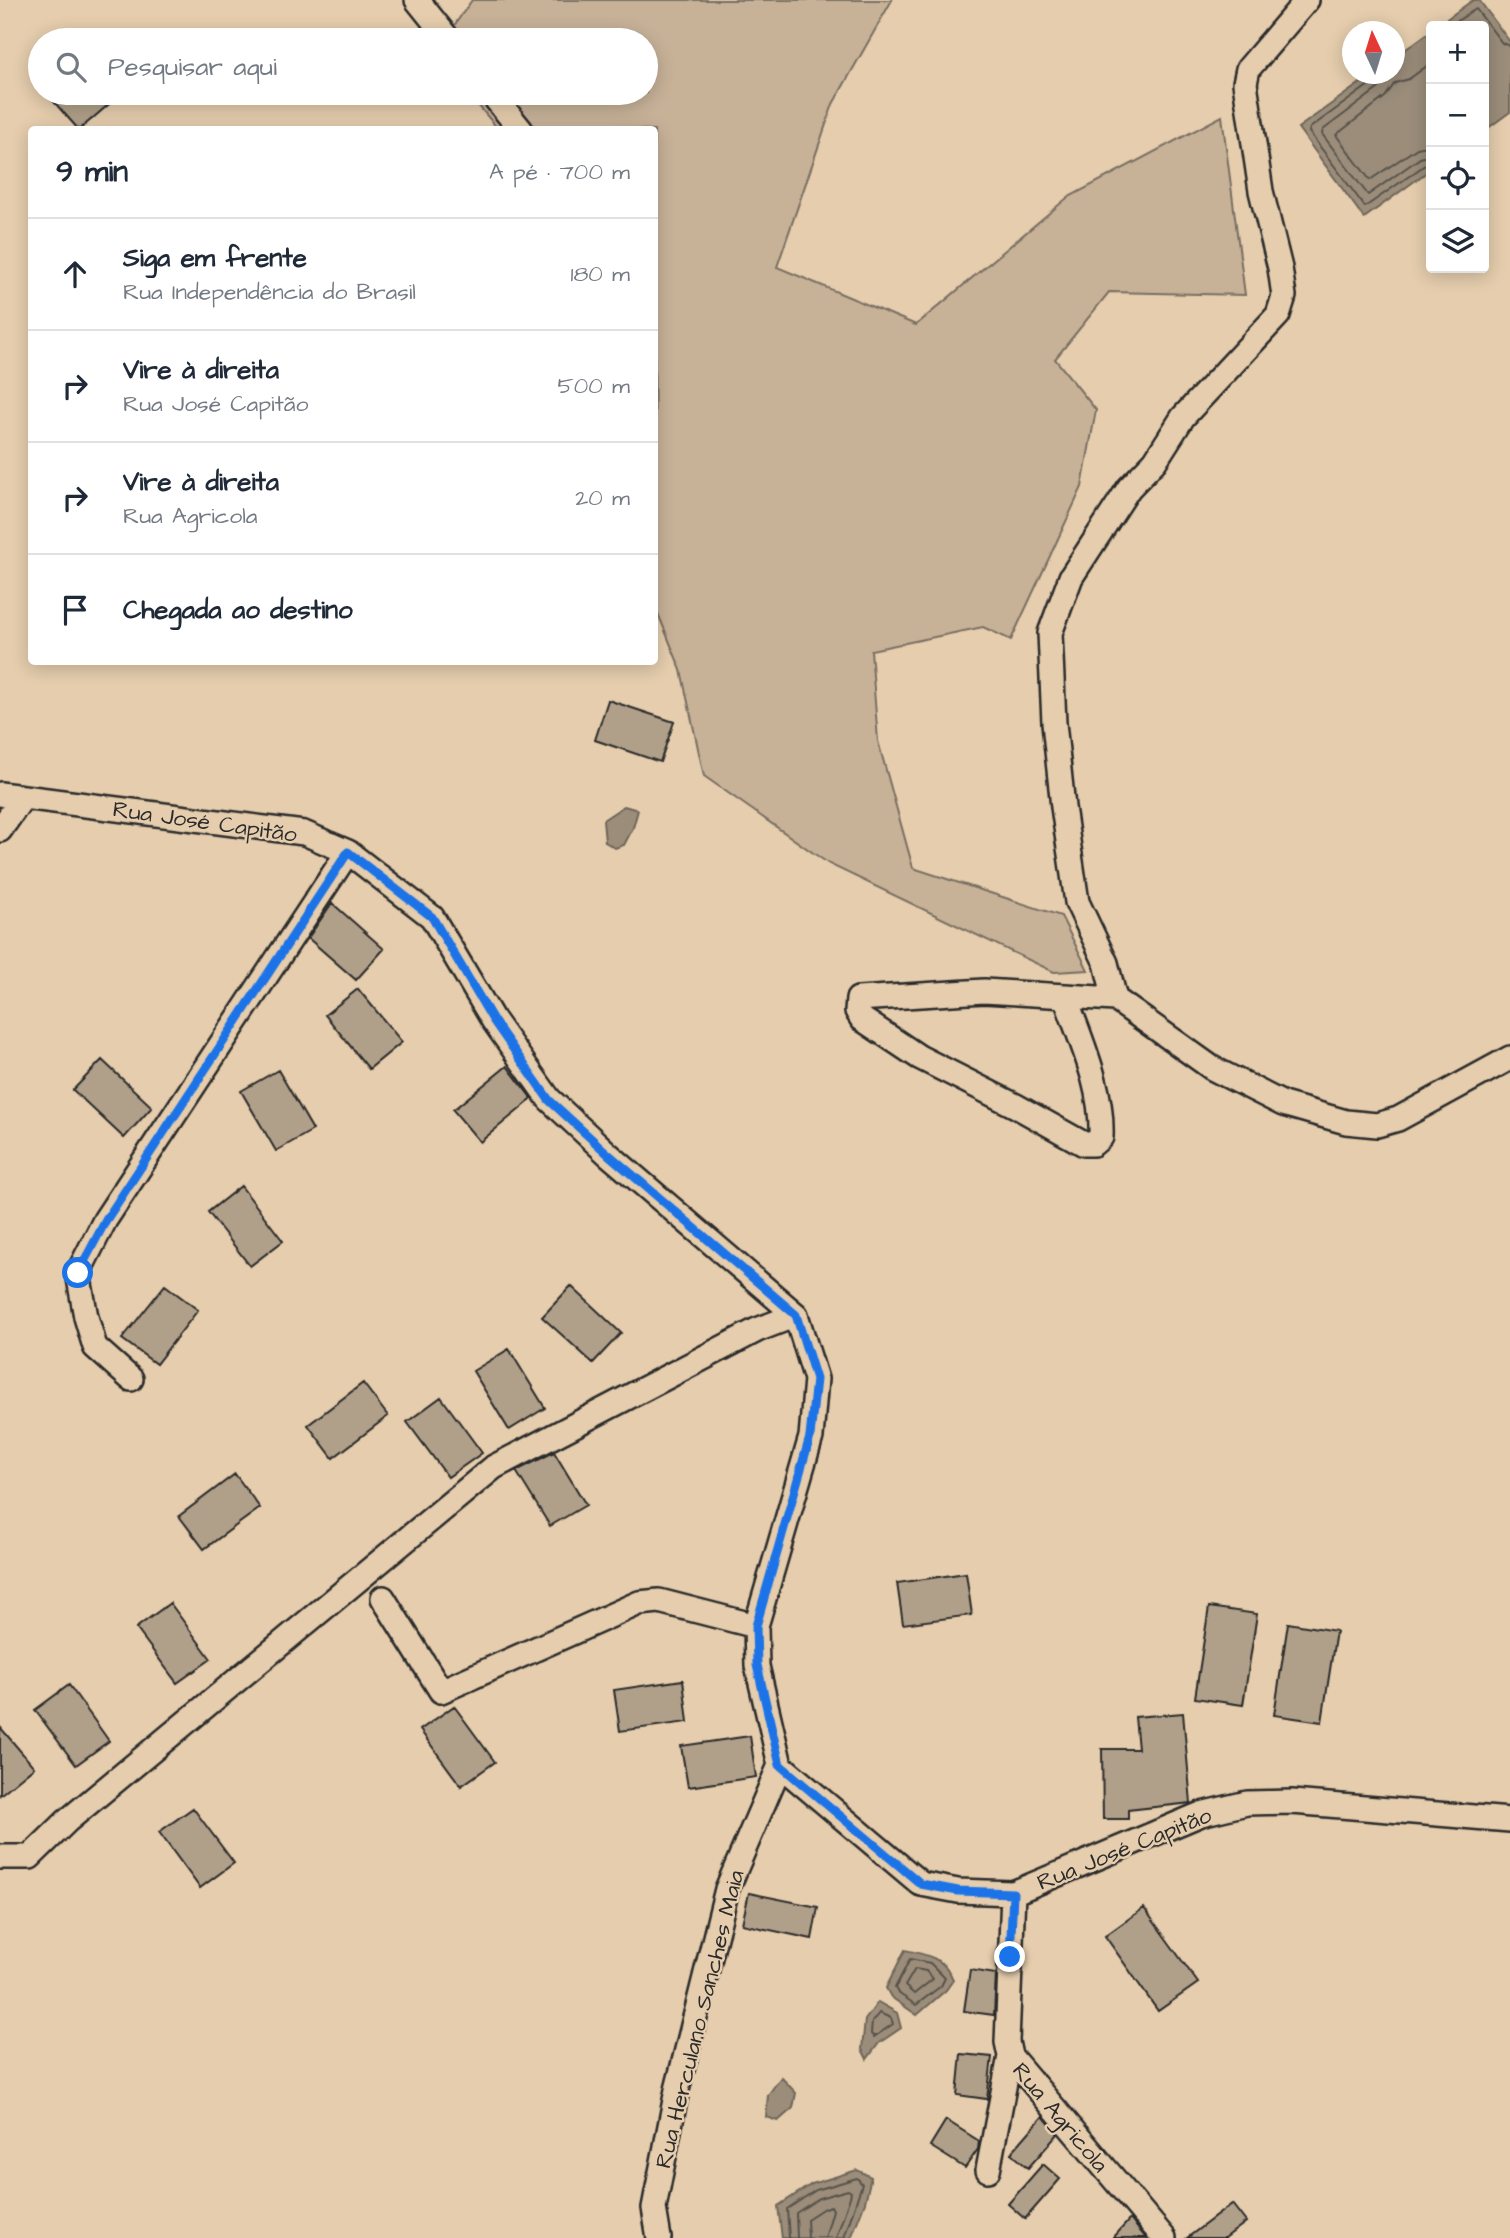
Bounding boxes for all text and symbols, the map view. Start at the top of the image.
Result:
north arrow [1342,21,1405,84]
map controls [1426,21,1489,273]
button: + [1426,21,1489,84]
search box [28,28,658,105]
icon: search [52,48,90,86]
text: Pesquisar aqui [108,49,277,85]
button: − [1426,84,1489,147]
button: locate [1426,147,1489,210]
text: 9 min [56,151,128,193]
text: A pé · 700 m [489,156,630,188]
button: layers [1426,210,1489,273]
text: Siga em frente [123,240,307,276]
icon: ahead [56,255,94,293]
text: 180 m [571,258,630,290]
text: Rua Independência do Brasil [123,276,416,308]
text: Vire à direita [123,352,279,388]
icon: right [56,367,94,405]
text: 500 m [558,370,630,402]
text: Rua José Capitão [123,388,309,420]
text: Vire à direita [123,464,279,500]
icon: right [56,479,94,517]
text: 20 m [575,482,630,514]
text: Rua Agricola [123,500,258,532]
icon: arrive [56,591,94,629]
text: Chegada ao destino [123,592,353,628]
street label: Rua José Capitão [111,793,299,851]
route start [62,1257,93,1288]
street label: Rua José Capitão [1032,1799,1216,1899]
street label: Rua Herculano Sanches Maia [647,1866,753,2172]
route end [994,1941,1025,1972]
street label: Rua Agricola [1004,2056,1116,2180]

